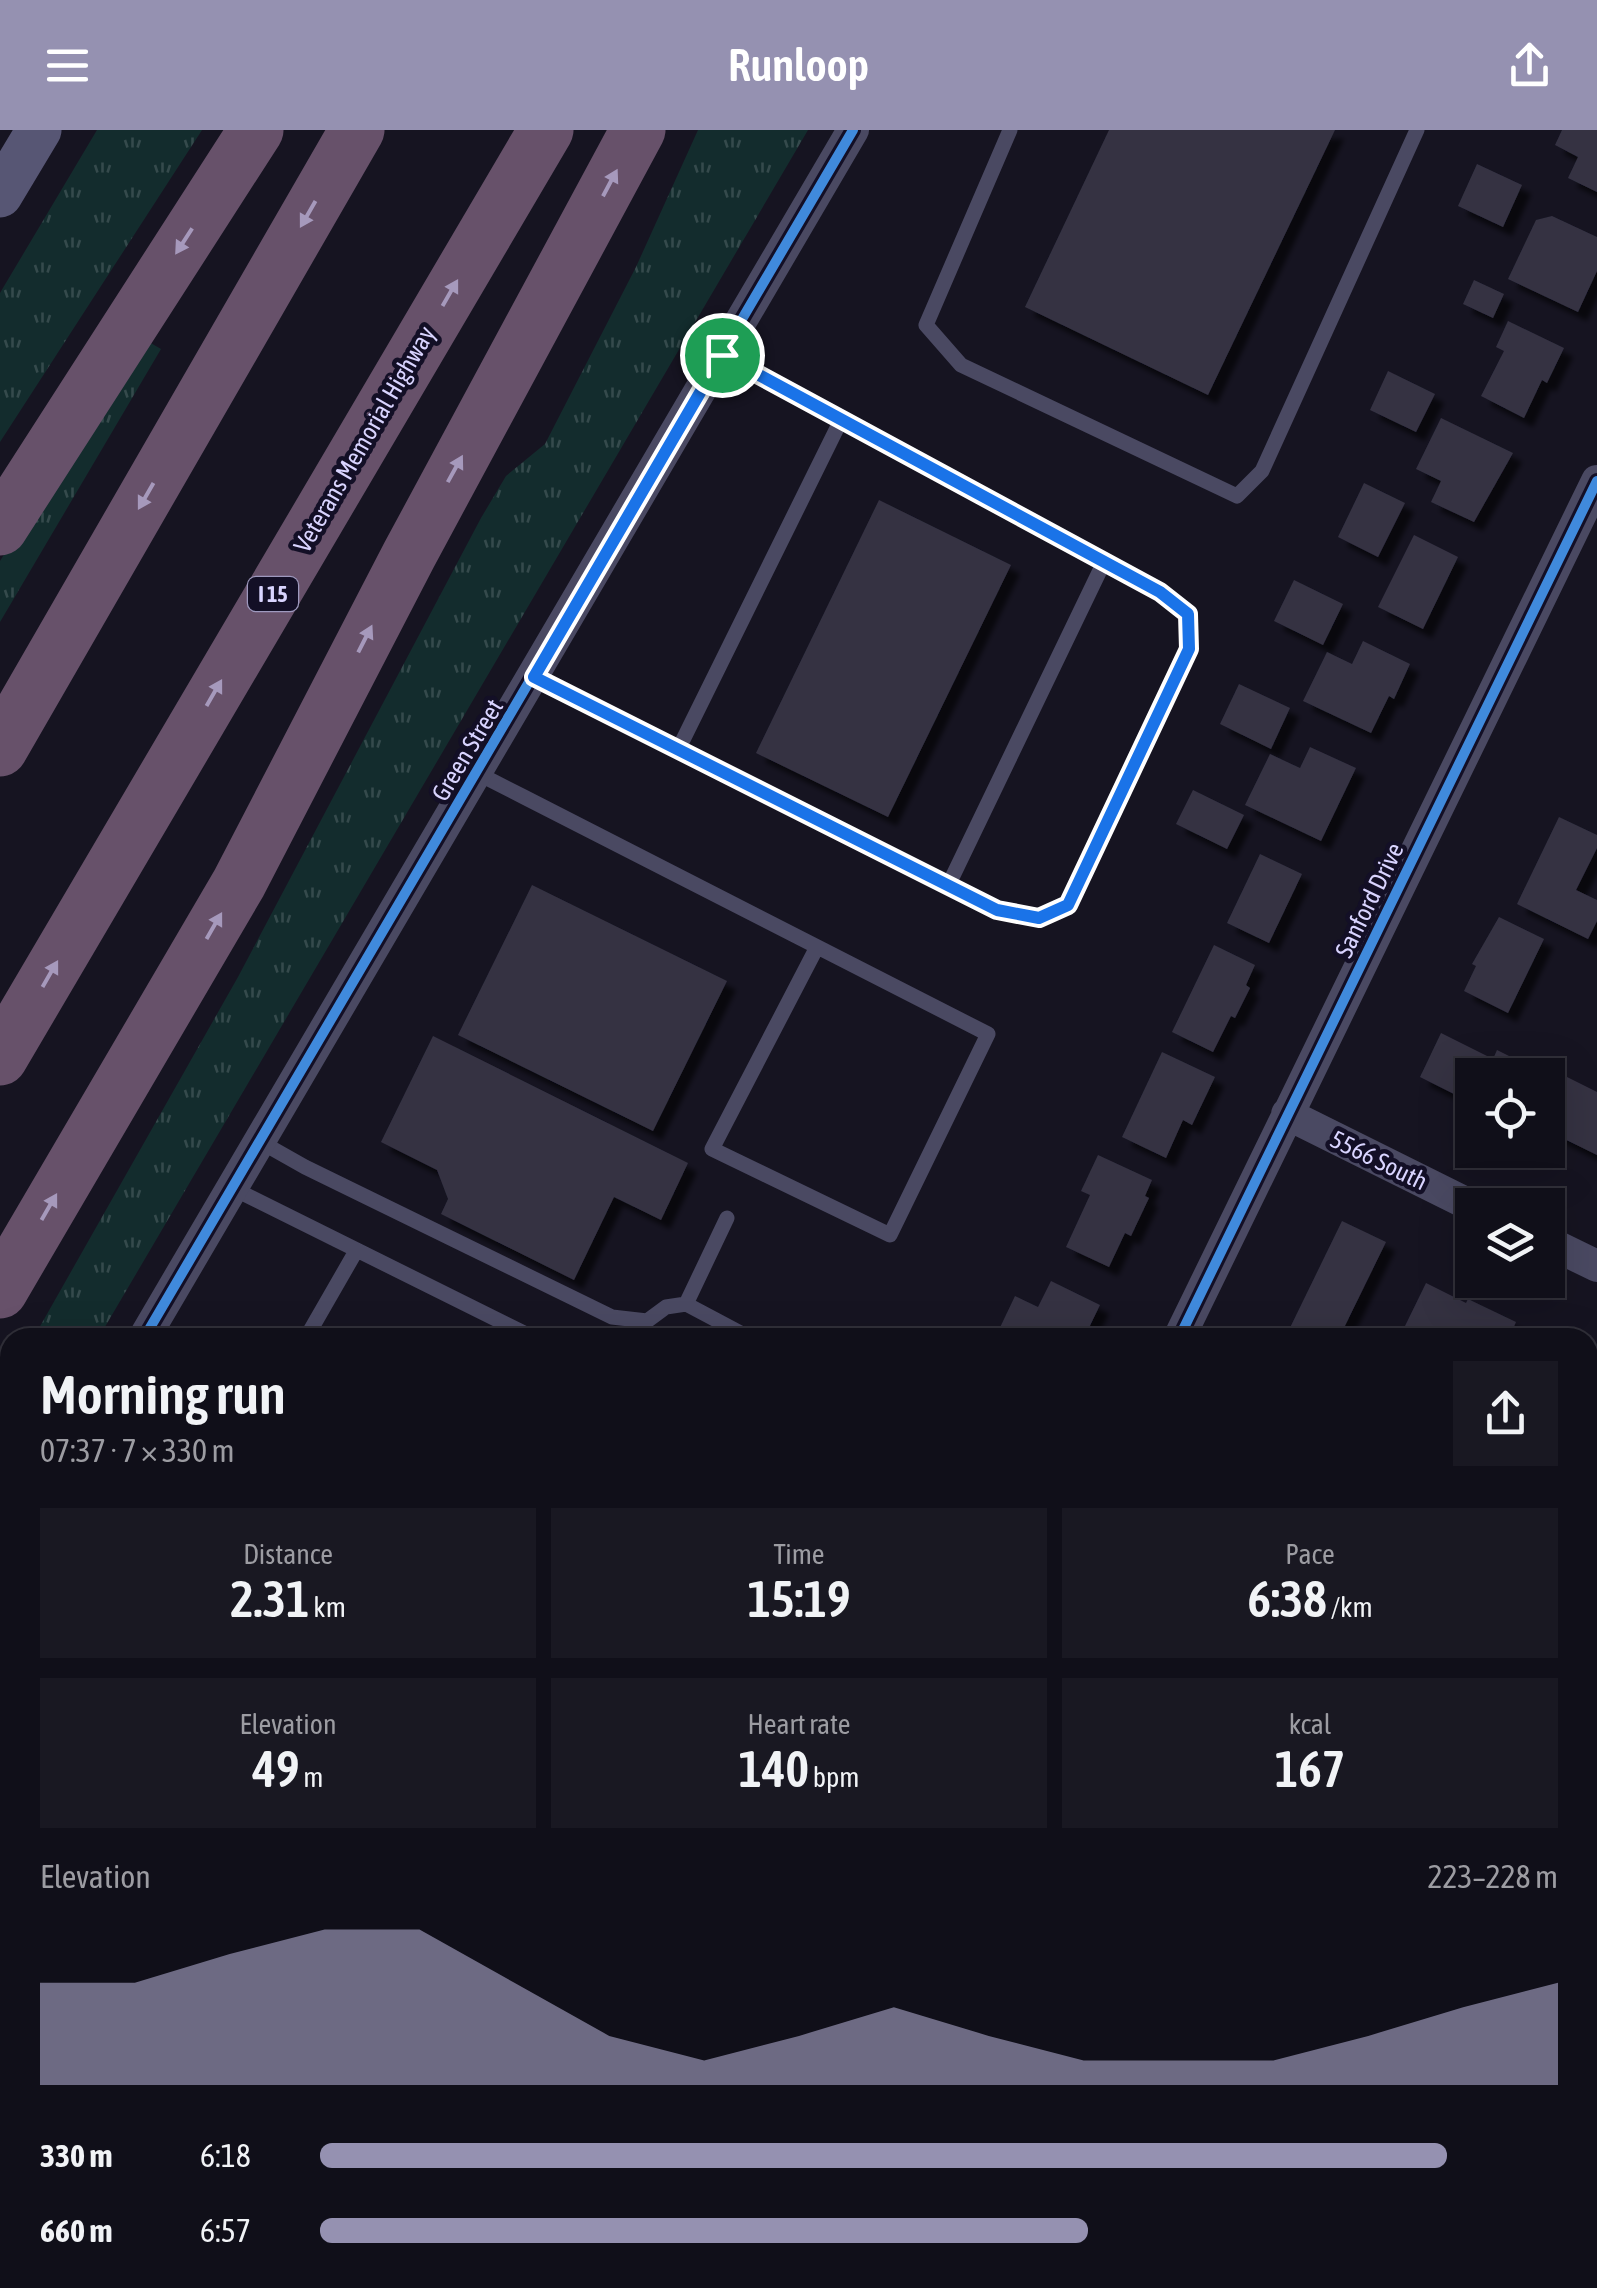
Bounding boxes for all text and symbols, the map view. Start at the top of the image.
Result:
icon: menu [40,38,95,93]
icon: share [1502,38,1557,93]
text: Runloop [728,39,869,91]
one-way arrow [601,169,618,198]
one-way arrow [300,200,317,229]
one-way arrow [175,228,193,255]
one-way arrow [441,279,458,307]
pin [680,313,765,398]
street label: Veterans Memorial Highway [288,321,440,557]
icon: arrive [695,328,750,383]
one-way arrow [447,455,464,484]
one-way arrow [137,482,155,510]
road number: I 15 [248,577,298,611]
one-way arrow [356,624,373,653]
one-way arrow [205,679,222,707]
street label: Green Street [426,694,508,806]
street label: Sanford Drive [1329,838,1409,962]
one-way arrow [204,912,222,940]
one-way arrow [41,959,58,988]
map controls [1455,1058,1565,1298]
button: locate [1455,1058,1565,1168]
street label: 5566 South [1326,1125,1432,1195]
button: layers [1455,1188,1565,1298]
one-way arrow [40,1193,57,1221]
button: share [1453,1361,1558,1466]
text: Morning run [40,1363,286,1426]
text: 07:37 · 7 × 330 m [40,1432,234,1469]
text: Distance [243,1538,333,1570]
text: Time [773,1538,825,1570]
text: Pace [1285,1538,1335,1570]
text: 2.31 [230,1570,310,1628]
text: 15:19 [748,1570,850,1628]
text: 6:38 [1247,1570,1327,1628]
text: km [310,1591,346,1623]
text: /km [1327,1591,1373,1623]
text: Elevation [239,1708,337,1740]
text: Heart rate [747,1708,851,1740]
text: kcal [1289,1708,1331,1740]
text: 49 [253,1740,300,1798]
text: 140 [738,1740,809,1798]
text: 167 [1275,1740,1345,1798]
text: m [300,1761,324,1793]
text: bpm [809,1761,860,1793]
text: Elevation [40,1858,151,1895]
text: 223–228 m [1428,1858,1558,1895]
text: 330 m [40,2137,113,2174]
text: 6:18 [200,2137,251,2174]
text: 660 m [40,2212,113,2249]
text: 6:57 [200,2212,251,2249]

